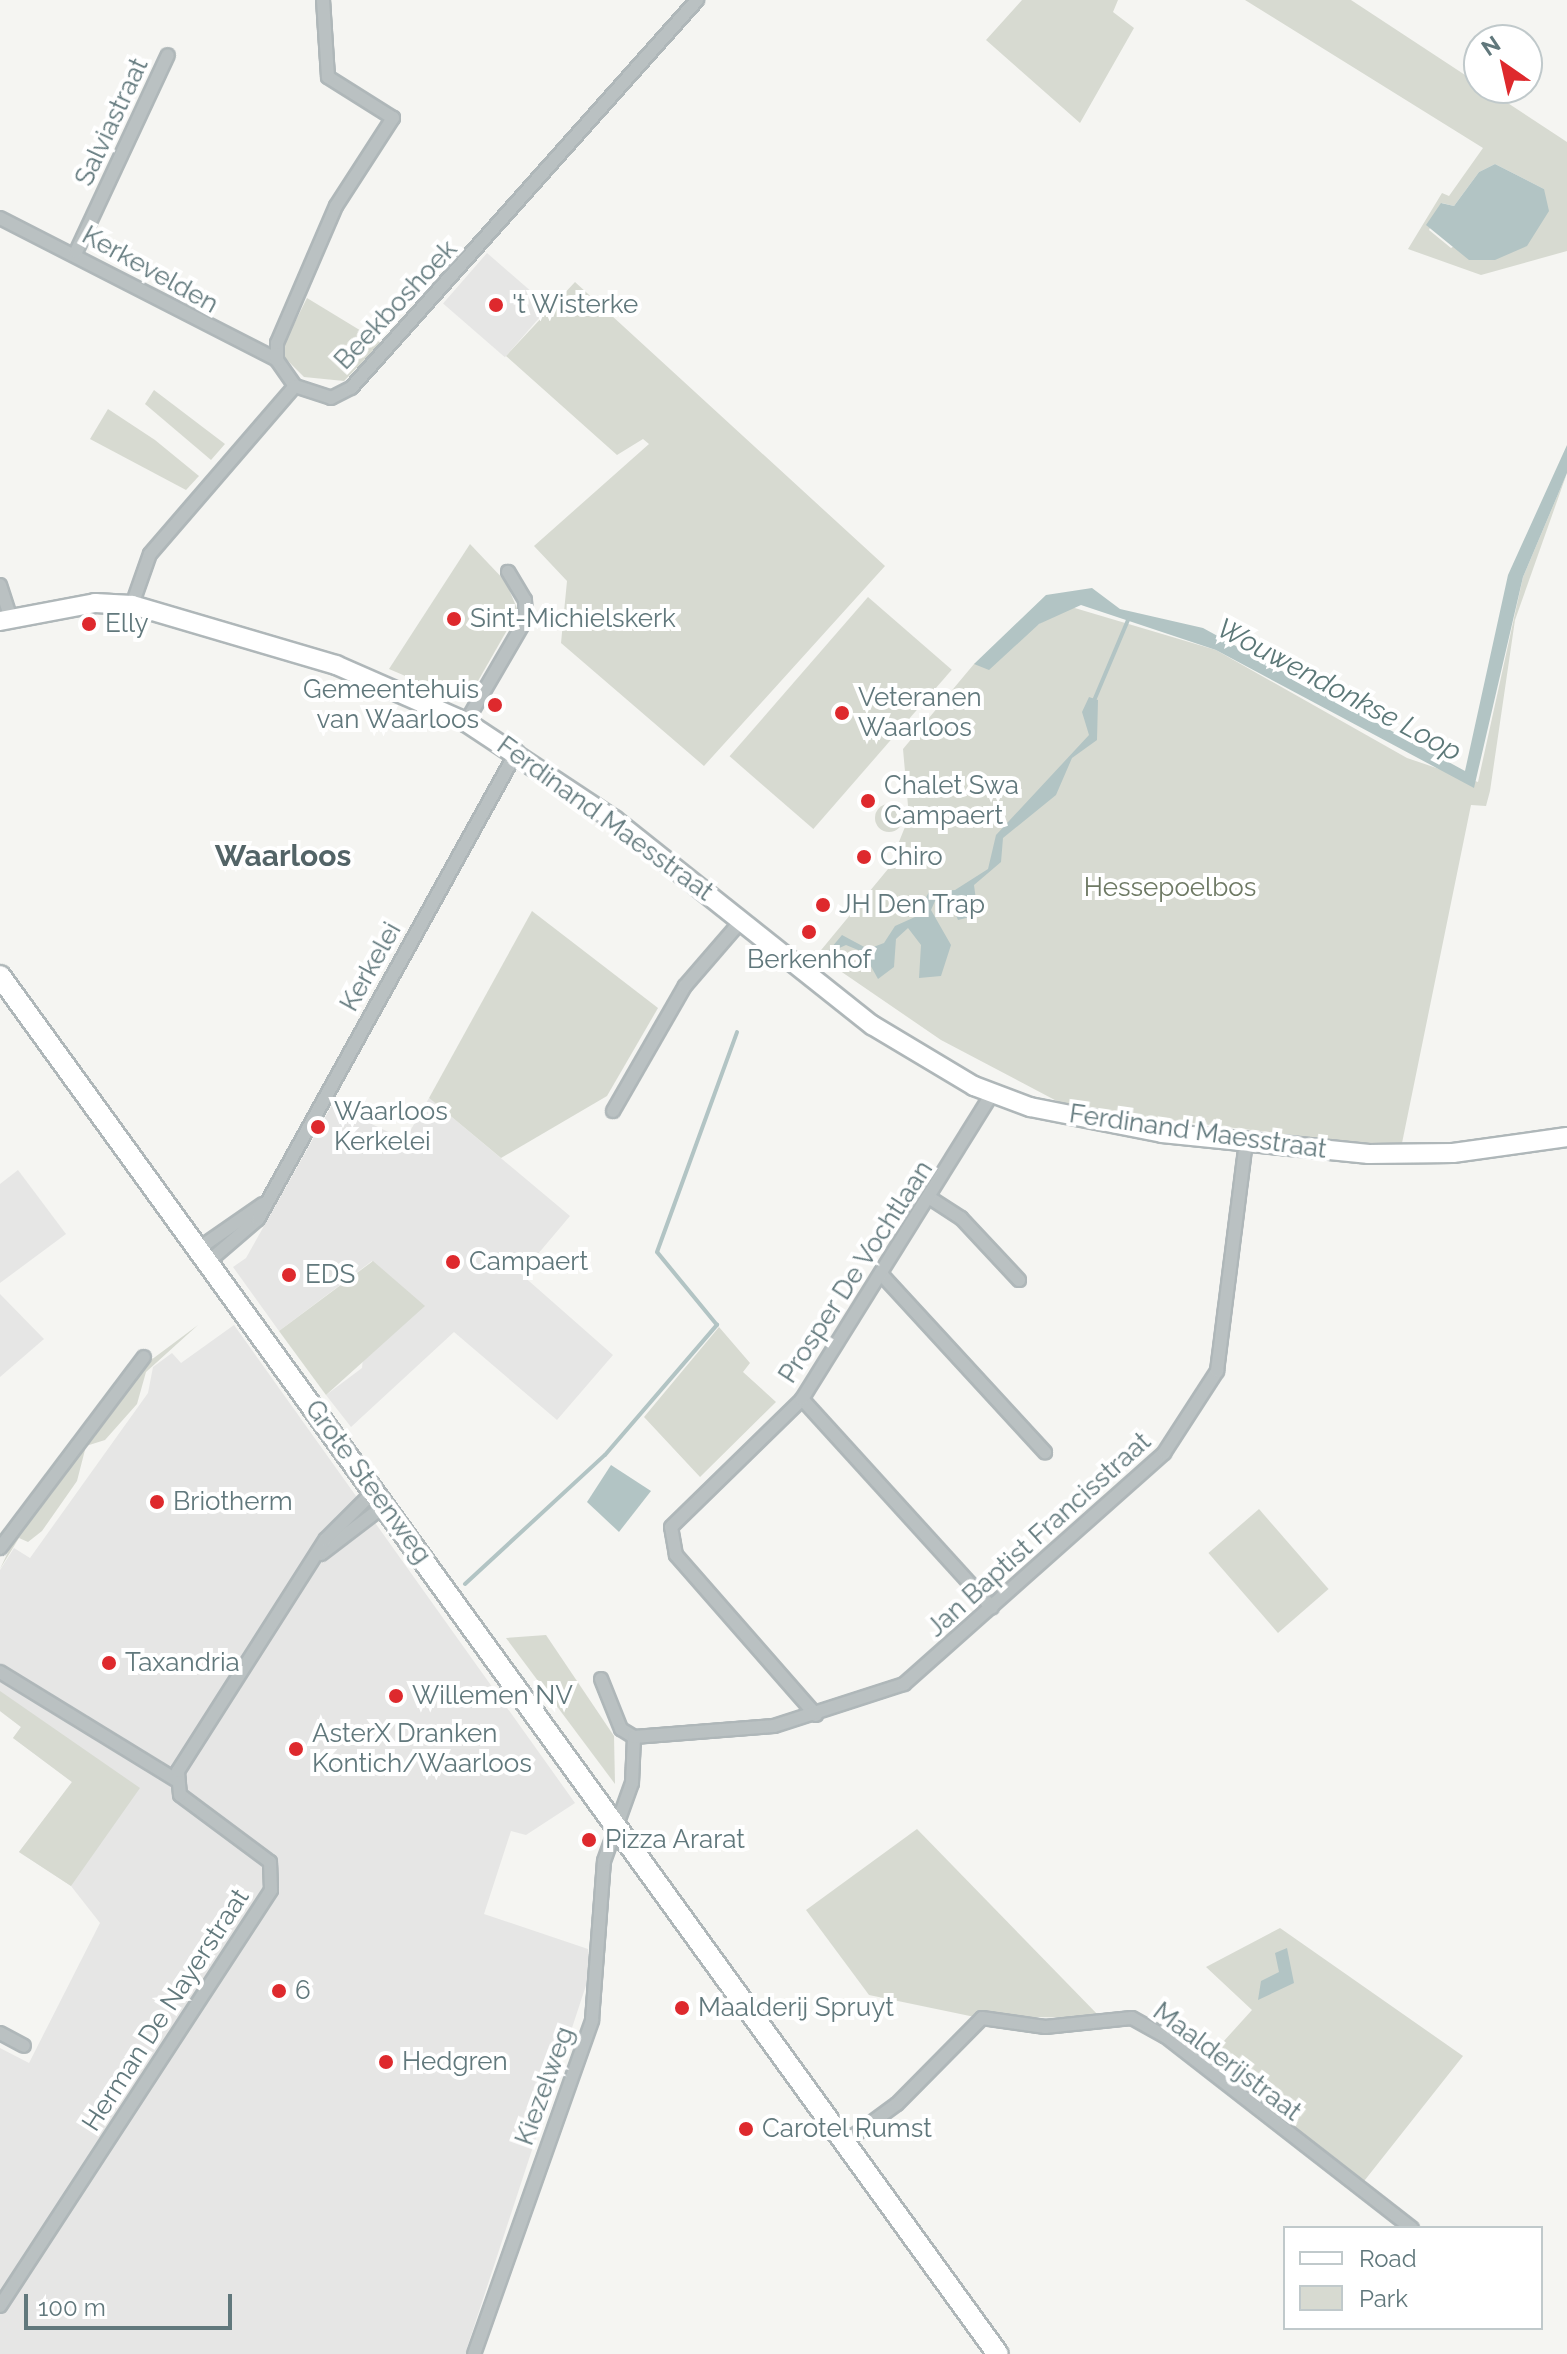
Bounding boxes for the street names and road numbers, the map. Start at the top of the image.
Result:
street label: Salviastraat [69,53,155,191]
street label: Kerkevelden [77,220,223,320]
street label: Beekboshoek [328,234,464,376]
street label: Ferdinand Maesstraat [491,730,719,908]
street label: Kerkelei [334,917,408,1017]
street label: Ferdinand Maesstraat [1067,1098,1329,1166]
street label: Prosper De Vochtlaan [772,1154,940,1390]
street label: Grote Steenweg [298,1394,438,1570]
street label: Jan Baptist Francisstraat [921,1426,1157,1644]
street label: Herman De Nayerstraat [76,1883,256,2137]
street label: Maalderijstraat [1147,1996,1307,2128]
street label: Kiezelweg [509,2022,581,2150]

